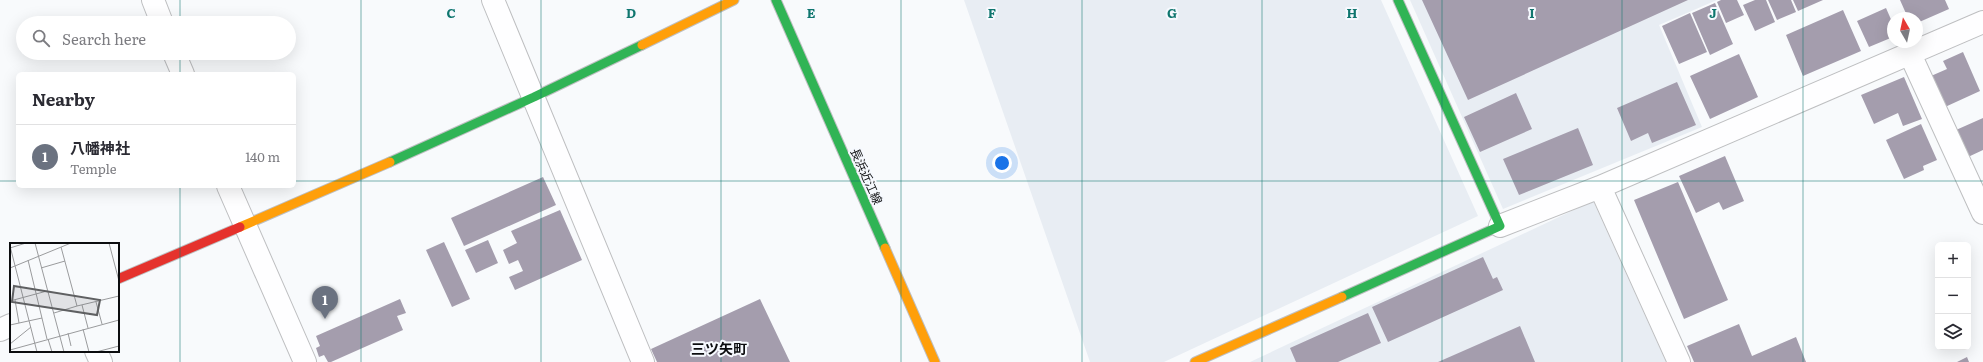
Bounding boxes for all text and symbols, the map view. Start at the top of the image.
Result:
text: C [446,3,456,22]
text: D [626,3,636,22]
text: E [807,3,816,22]
text: F [988,3,996,22]
text: G [1167,3,1177,22]
text: H [1347,3,1358,22]
text: I [1529,3,1535,22]
text: J [1709,3,1717,22]
north arrow [1887,12,1923,48]
search box [16,16,296,60]
icon: search [30,27,52,49]
text: Search here [62,27,146,50]
text: Nearby [32,86,95,111]
text: 八幡神社 [70,136,130,159]
street label: 長浜近江線 [847,145,887,207]
text: 1 [42,147,48,166]
text: 140 m [245,147,280,166]
your location [992,153,1012,173]
text: Temple [70,159,117,178]
map controls [1935,242,1971,350]
button: + [1935,242,1971,278]
inset map [10,243,119,352]
button: − [1935,278,1971,314]
pin: 1 [312,286,338,319]
button: layers [1935,314,1971,350]
district label: 三ツ矢町 [691,338,747,358]

